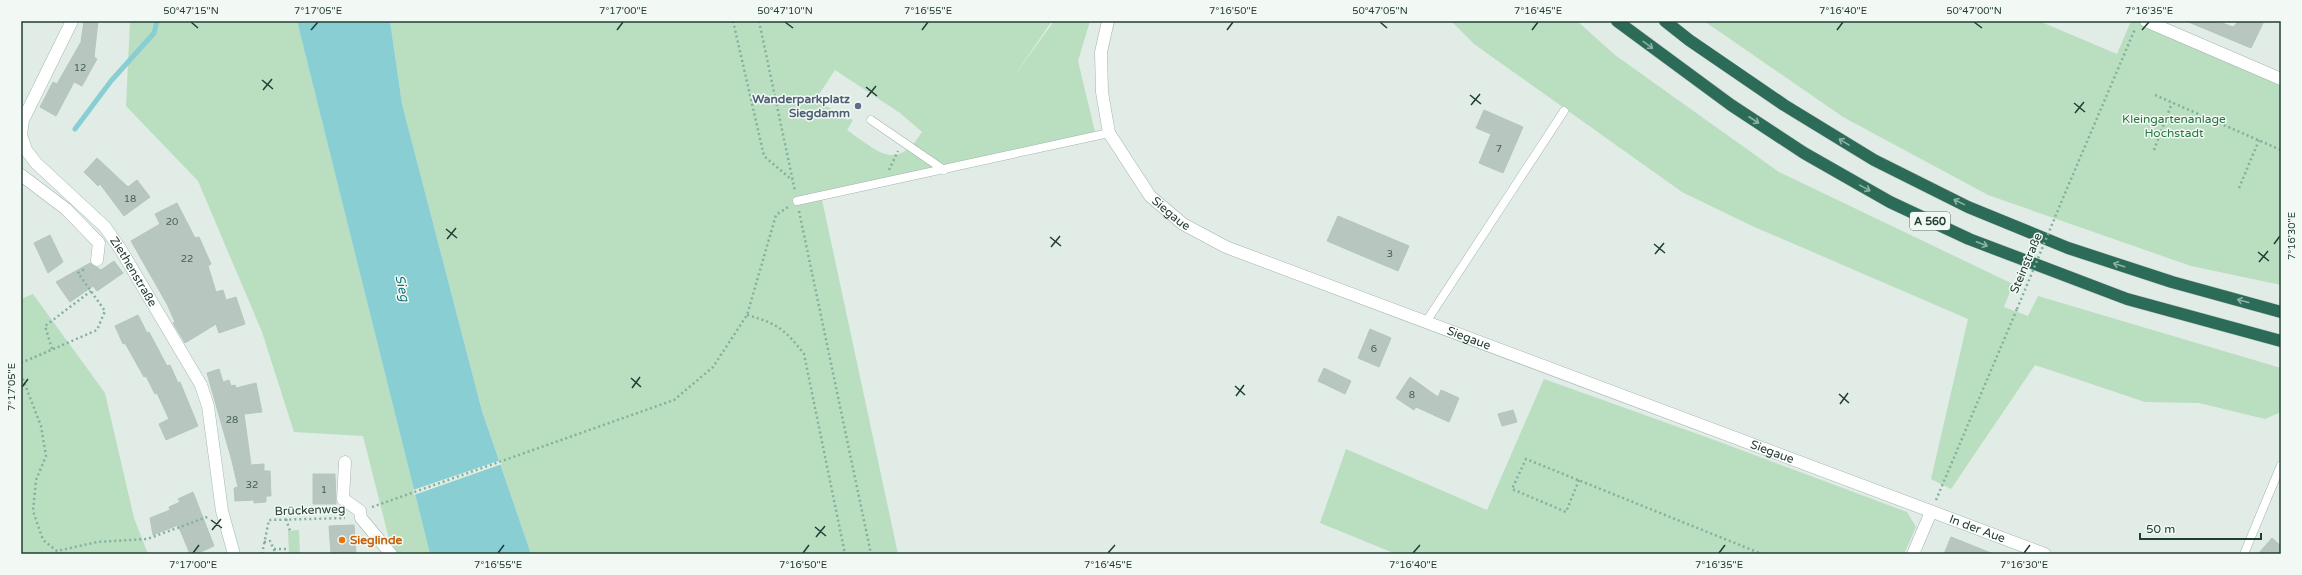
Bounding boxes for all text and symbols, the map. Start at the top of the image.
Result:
text: 50°47'15"N [163,5,219,17]
text: 7°17'05"E [294,5,342,17]
text: 7°17'00"E [599,5,647,17]
text: 50°47'10"N [757,5,813,17]
text: 7°16'55"E [904,5,952,17]
text: 7°16'50"E [1209,5,1257,17]
text: 50°47'05"N [1352,5,1408,17]
text: 7°16'45"E [1514,5,1562,17]
text: 7°16'40"E [1819,5,1867,17]
text: 50°47'00"N [1946,5,2002,17]
text: 7°16'35"E [2125,5,2173,17]
one-way arrow [1643,40,1654,49]
house number: 12 [74,62,86,74]
place label: Wanderparkplatz Siegdamm [752,92,850,121]
marker: Wanderparkplatz Siegdamm [853,101,863,111]
park label: Kleingartenanlage Hochstadt [2122,112,2226,140]
one-way arrow [1748,117,1760,125]
one-way arrow [1838,137,1850,145]
house number: 7 [1496,143,1502,155]
one-way arrow [1859,184,1871,192]
house number: 18 [124,193,136,205]
street label: Siegaue [1149,194,1193,234]
one-way arrow [1953,198,1965,205]
road number: A 560 [1910,212,1950,230]
text: 7°16'30"E [2286,212,2298,260]
house number: 20 [166,216,178,228]
street label: Steinstraße [2007,230,2045,295]
street label: Ziethenstraße [107,234,160,309]
one-way arrow [1976,240,1988,248]
house number: 3 [1387,248,1393,260]
house number: 22 [181,253,193,265]
one-way arrow [2112,261,2125,268]
water label: Sieg [391,273,413,304]
one-way arrow [2237,297,2250,305]
street label: Siegaue [1445,324,1493,353]
house number: 6 [1371,343,1377,355]
text: 7°17'05"E [6,363,18,411]
house number: 8 [1409,389,1415,401]
house number: 28 [226,414,238,426]
street label: Siegaue [1749,437,1796,466]
house number: 32 [246,479,258,491]
house number: 1 [321,484,327,496]
street label: Brückenweg [274,502,346,518]
street label: In der Aue [1947,512,2008,546]
scale bar [2140,515,2261,541]
text: 50 m [2146,522,2175,536]
place label: Sieglinde [350,533,402,548]
marker: Sieglinde [337,535,347,545]
text: 7°17'00"E [169,559,217,571]
text: 7°16'55"E [474,559,522,571]
text: 7°16'50"E [779,559,827,571]
text: 7°16'45"E [1084,559,1132,571]
text: 7°16'40"E [1389,559,1437,571]
text: 7°16'35"E [1695,559,1743,571]
text: 7°16'30"E [2000,559,2048,571]

